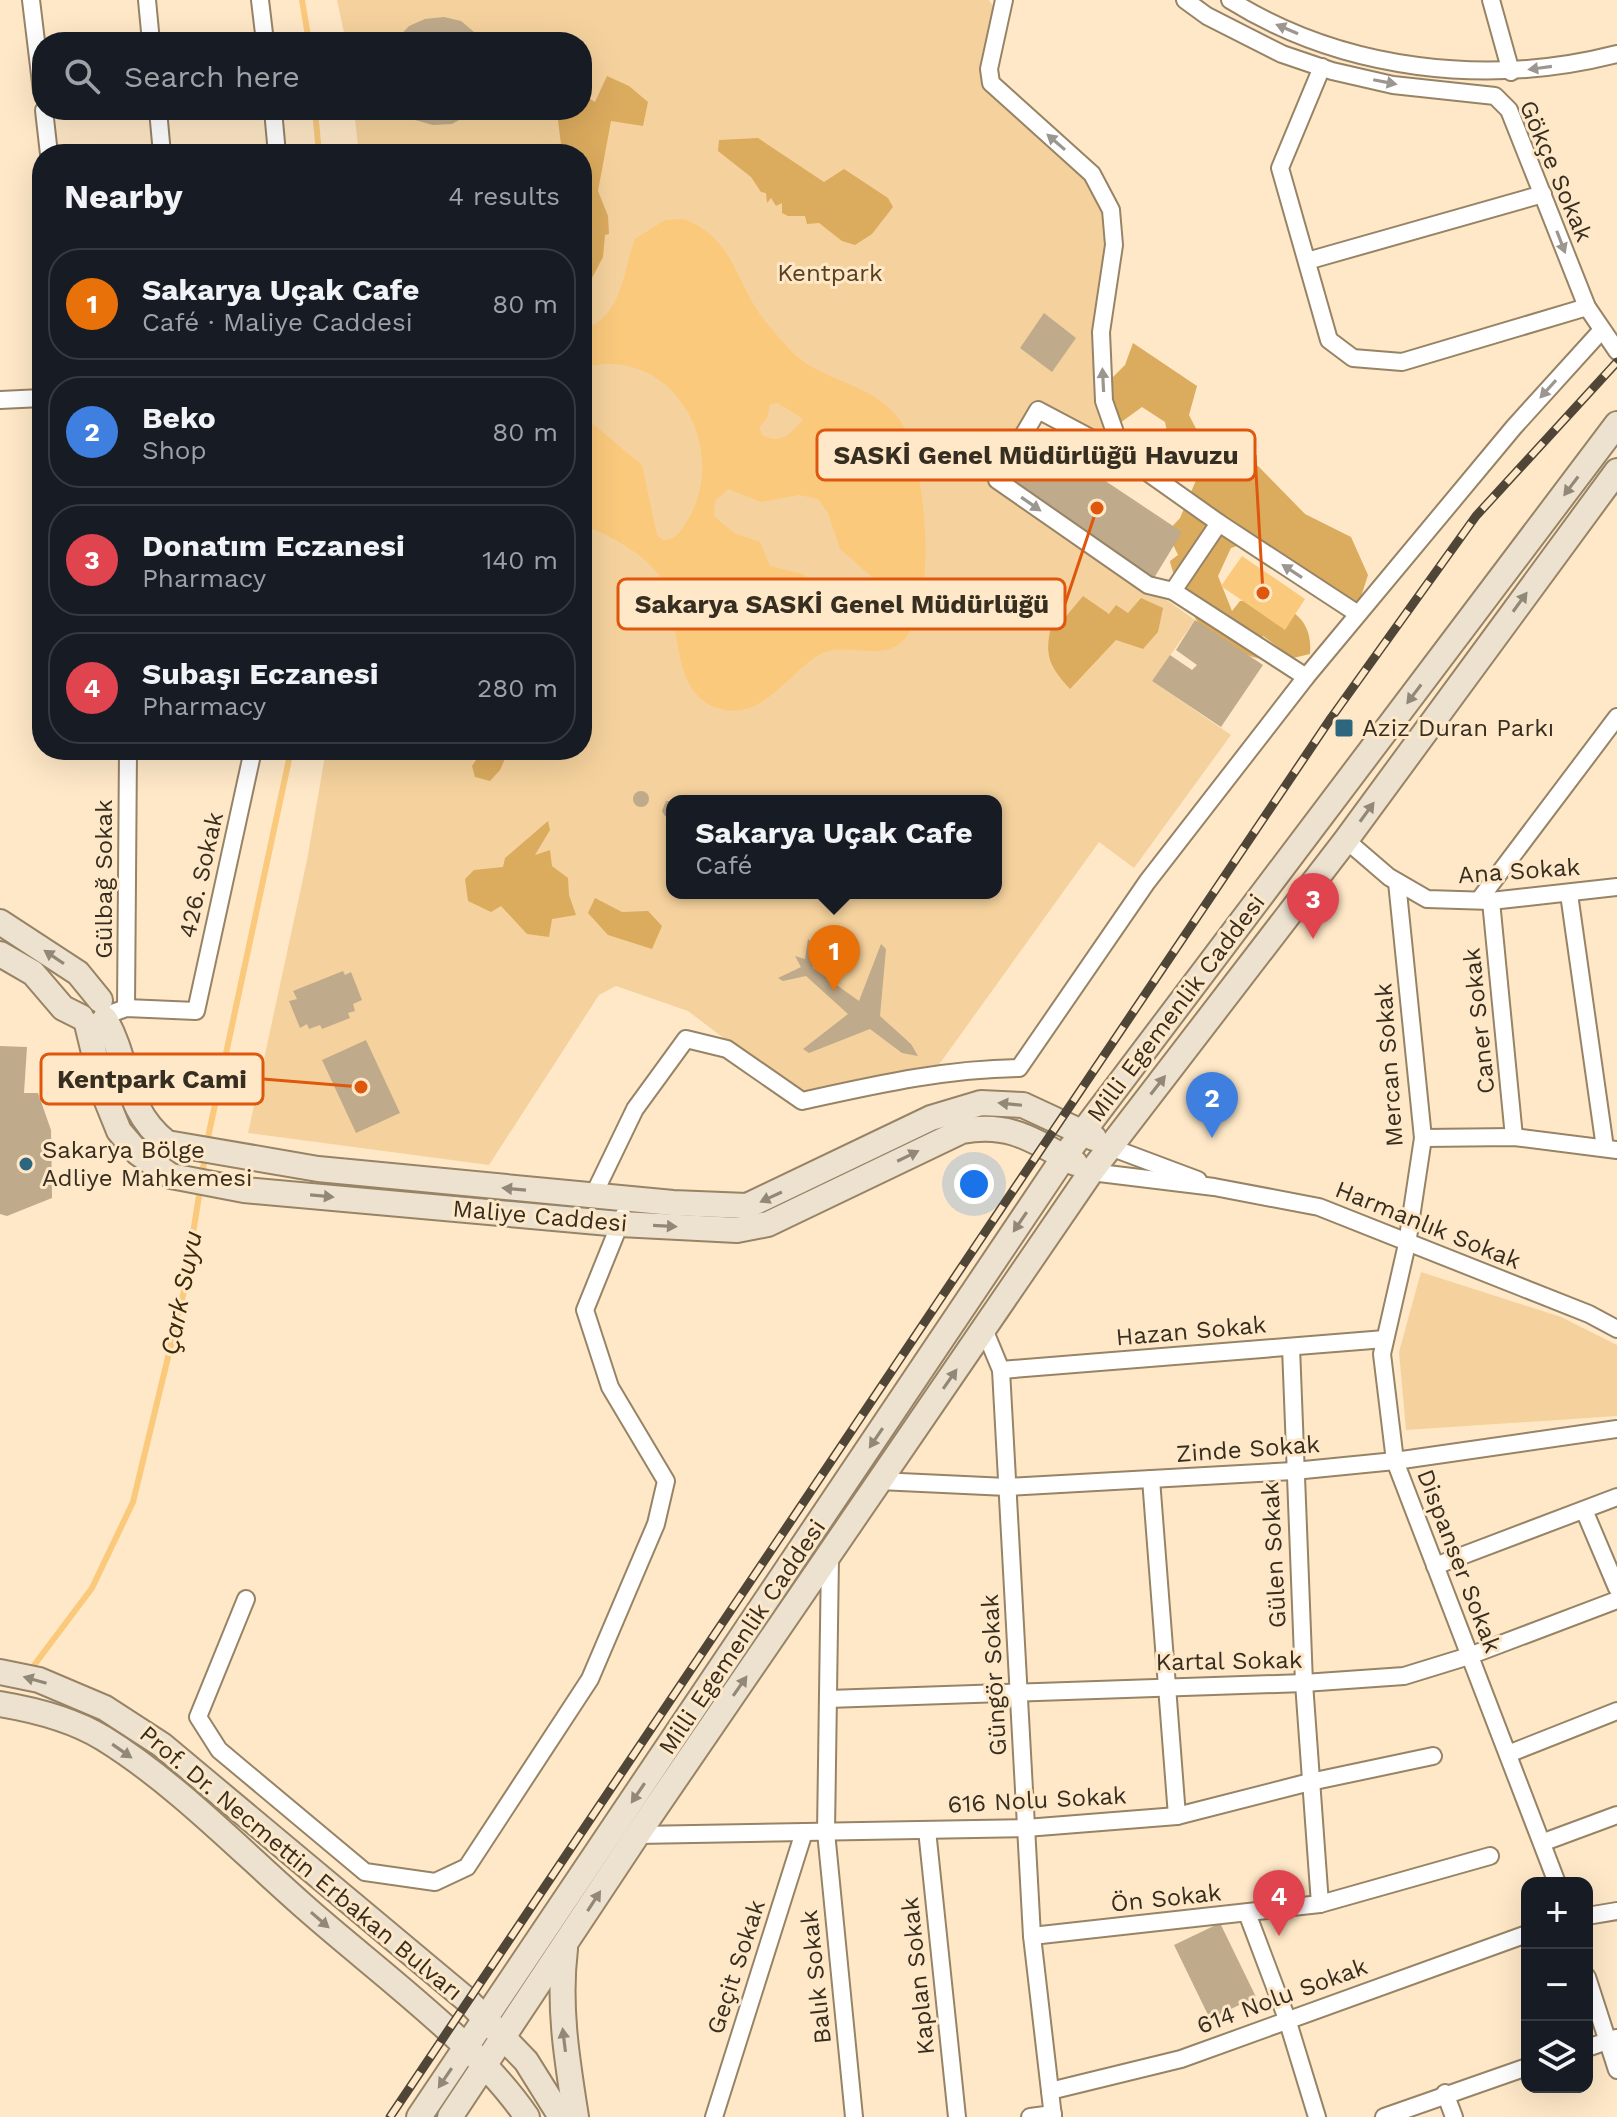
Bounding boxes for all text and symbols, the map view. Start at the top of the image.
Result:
one-way arrow [1275,23,1299,36]
search box [32,32,592,120]
icon: search [60,54,104,98]
text: Search here [124,59,300,94]
one-way arrow [1528,62,1553,75]
one-way arrow [1373,77,1398,89]
street label: Gökçe Sokak [1514,96,1598,246]
one-way arrow [1046,134,1066,151]
text: Nearby [64,176,183,216]
text: 4 results [448,181,560,211]
one-way arrow [1555,230,1568,254]
park label: Kentpark [777,259,883,287]
text: Sakarya Uçak Cafe [142,272,419,307]
text: 1 [86,289,98,319]
text: 80 m [492,289,558,319]
text: Café · Maliye Caddesi [142,307,413,337]
one-way arrow [1097,367,1110,392]
one-way arrow [1540,379,1558,398]
text: Beko [142,400,216,435]
text: 2 [84,417,100,447]
text: 80 m [492,417,558,447]
callout: SASKİ Genel Müdürlüğü Havuzu [817,430,1255,480]
text: Shop [142,435,207,465]
text: SASKİ Genel Müdürlüğü Havuzu [833,440,1239,470]
one-way arrow [1563,476,1579,497]
one-way arrow [1021,496,1042,511]
text: Donatım Eczanesi [142,528,405,563]
text: 3 [84,545,100,575]
text: 140 m [482,545,558,575]
text: Pharmacy [142,563,266,593]
one-way arrow [1282,564,1303,579]
callout: Sakarya SASKİ Genel Müdürlüğü [618,579,1065,629]
text: Sakarya SASKİ Genel Müdürlüğü [635,589,1049,619]
one-way arrow [1512,592,1528,612]
text: Subaşı Eczanesi [142,656,378,691]
text: 4 [84,673,100,703]
text: 280 m [477,673,558,703]
one-way arrow [1407,684,1423,705]
text: Pharmacy [142,691,266,721]
place label: Aziz Duran Parkı [1362,714,1554,742]
marker: Aziz Duran Parkı [1333,717,1355,739]
popup [666,795,1002,899]
street label: Gülbağ Sokak [90,799,118,959]
one-way arrow [1359,801,1375,823]
street label: 426. Sokak [173,809,229,941]
text: Sakarya Uçak Cafe [695,815,973,850]
text: Café [695,850,753,880]
street label: Ana Sokak [1457,853,1581,889]
pin: 3 [1287,873,1339,939]
street label: Milli Egemenlik Caddesi [1081,889,1271,1127]
pin: 1 [808,925,860,991]
street label: Caner Sokak [1457,946,1501,1095]
one-way arrow [44,949,65,964]
street label: Mercan Sokak [1369,982,1409,1148]
callout: Kentpark Cami [41,1054,263,1104]
text: Kentpark Cami [57,1064,247,1094]
pin: 2 [1186,1072,1238,1138]
one-way arrow [1149,1075,1165,1095]
one-way arrow [997,1097,1022,1110]
place label: Sakarya Bölge Adliye Mahkemesi [42,1136,252,1192]
one-way arrow [897,1150,920,1163]
marker: Sakarya Bölge Adliye Mahkemesi [17,1155,35,1173]
your location [954,1164,994,1204]
street label: Harmanlık Sokak [1331,1175,1525,1275]
one-way arrow [501,1182,526,1195]
one-way arrow [310,1190,335,1203]
one-way arrow [760,1190,783,1204]
street label: Maliye Caddesi [452,1194,628,1238]
one-way arrow [1013,1211,1028,1232]
one-way arrow [653,1220,678,1233]
water label: Çark Suyu [154,1228,208,1358]
street label: Hazan Sokak [1115,1310,1268,1352]
one-way arrow [942,1368,957,1389]
one-way arrow [869,1427,884,1448]
street label: Zinde Sokak [1175,1430,1321,1468]
street label: Dispanser Sokak [1411,1465,1507,1657]
street label: Gülen Sokak [1256,1481,1292,1629]
street label: Milli Egemenlik Caddesi [653,1514,831,1760]
street label: Güngör Sokak [976,1593,1012,1757]
street label: Kartal Sokak [1155,1646,1303,1676]
one-way arrow [23,1673,47,1686]
one-way arrow [732,1675,747,1696]
street label: Prof. Dr. Necmettin Erbakan Bulvarı [134,1720,468,2006]
one-way arrow [112,1743,133,1758]
street label: 616 Nolu Sokak [947,1781,1128,1819]
one-way arrow [630,1783,645,1804]
pin: 4 [1253,1870,1305,1936]
map controls [1521,1877,1593,2093]
button: + [1521,1877,1593,1949]
street label: Ön Sokak [1109,1878,1223,1918]
one-way arrow [586,1890,601,1911]
street label: Kaplan Sokak [896,1895,940,2056]
street label: Geçit Sokak [701,1896,771,2038]
street label: Balık Sokak [795,1908,837,2045]
one-way arrow [309,1911,329,1928]
button: − [1521,1949,1593,2021]
street label: 614 Nolu Sokak [1193,1952,1371,2040]
button: layers [1521,2021,1593,2093]
one-way arrow [558,2027,571,2052]
one-way arrow [438,2068,453,2089]

